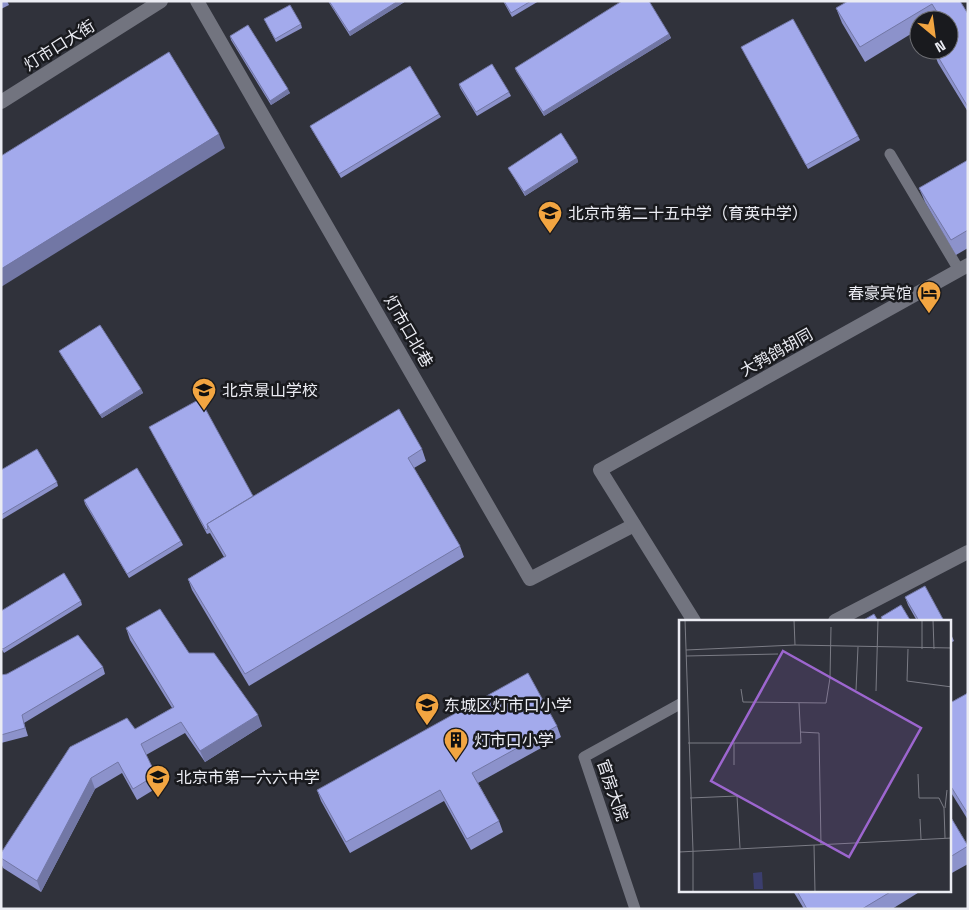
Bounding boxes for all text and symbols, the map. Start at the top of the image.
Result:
north arrow [909,10,959,60]
street label: 灯市口大街 [20,15,99,76]
text: N [932,36,949,57]
school or university icon: 北京市第二十五中学（育英中学） [537,200,563,234]
place label: 北京市第二十五中学（育英中学） [568,203,808,224]
hotel icon: 春豪宾馆 [916,280,942,314]
place label: 春豪宾馆 [848,283,912,304]
street label: 灯市口北巷 [379,291,438,371]
street label: 大鹁鸽胡同 [736,324,816,381]
school or university icon: 北京景山学校 [191,377,217,411]
place label: 北京景山学校 [222,380,318,401]
inset map [679,620,952,892]
school or university icon: 东城区灯市口小学 [414,692,440,726]
place label: 东城区灯市口小学 [444,695,572,716]
building icon: 灯市口小学 [443,727,469,761]
place label: 灯市口小学 [474,730,554,751]
street label: 官房大院 [592,756,633,824]
school or university icon: 北京市第一六六中学 [145,764,171,798]
place label: 北京市第一六六中学 [176,767,320,788]

